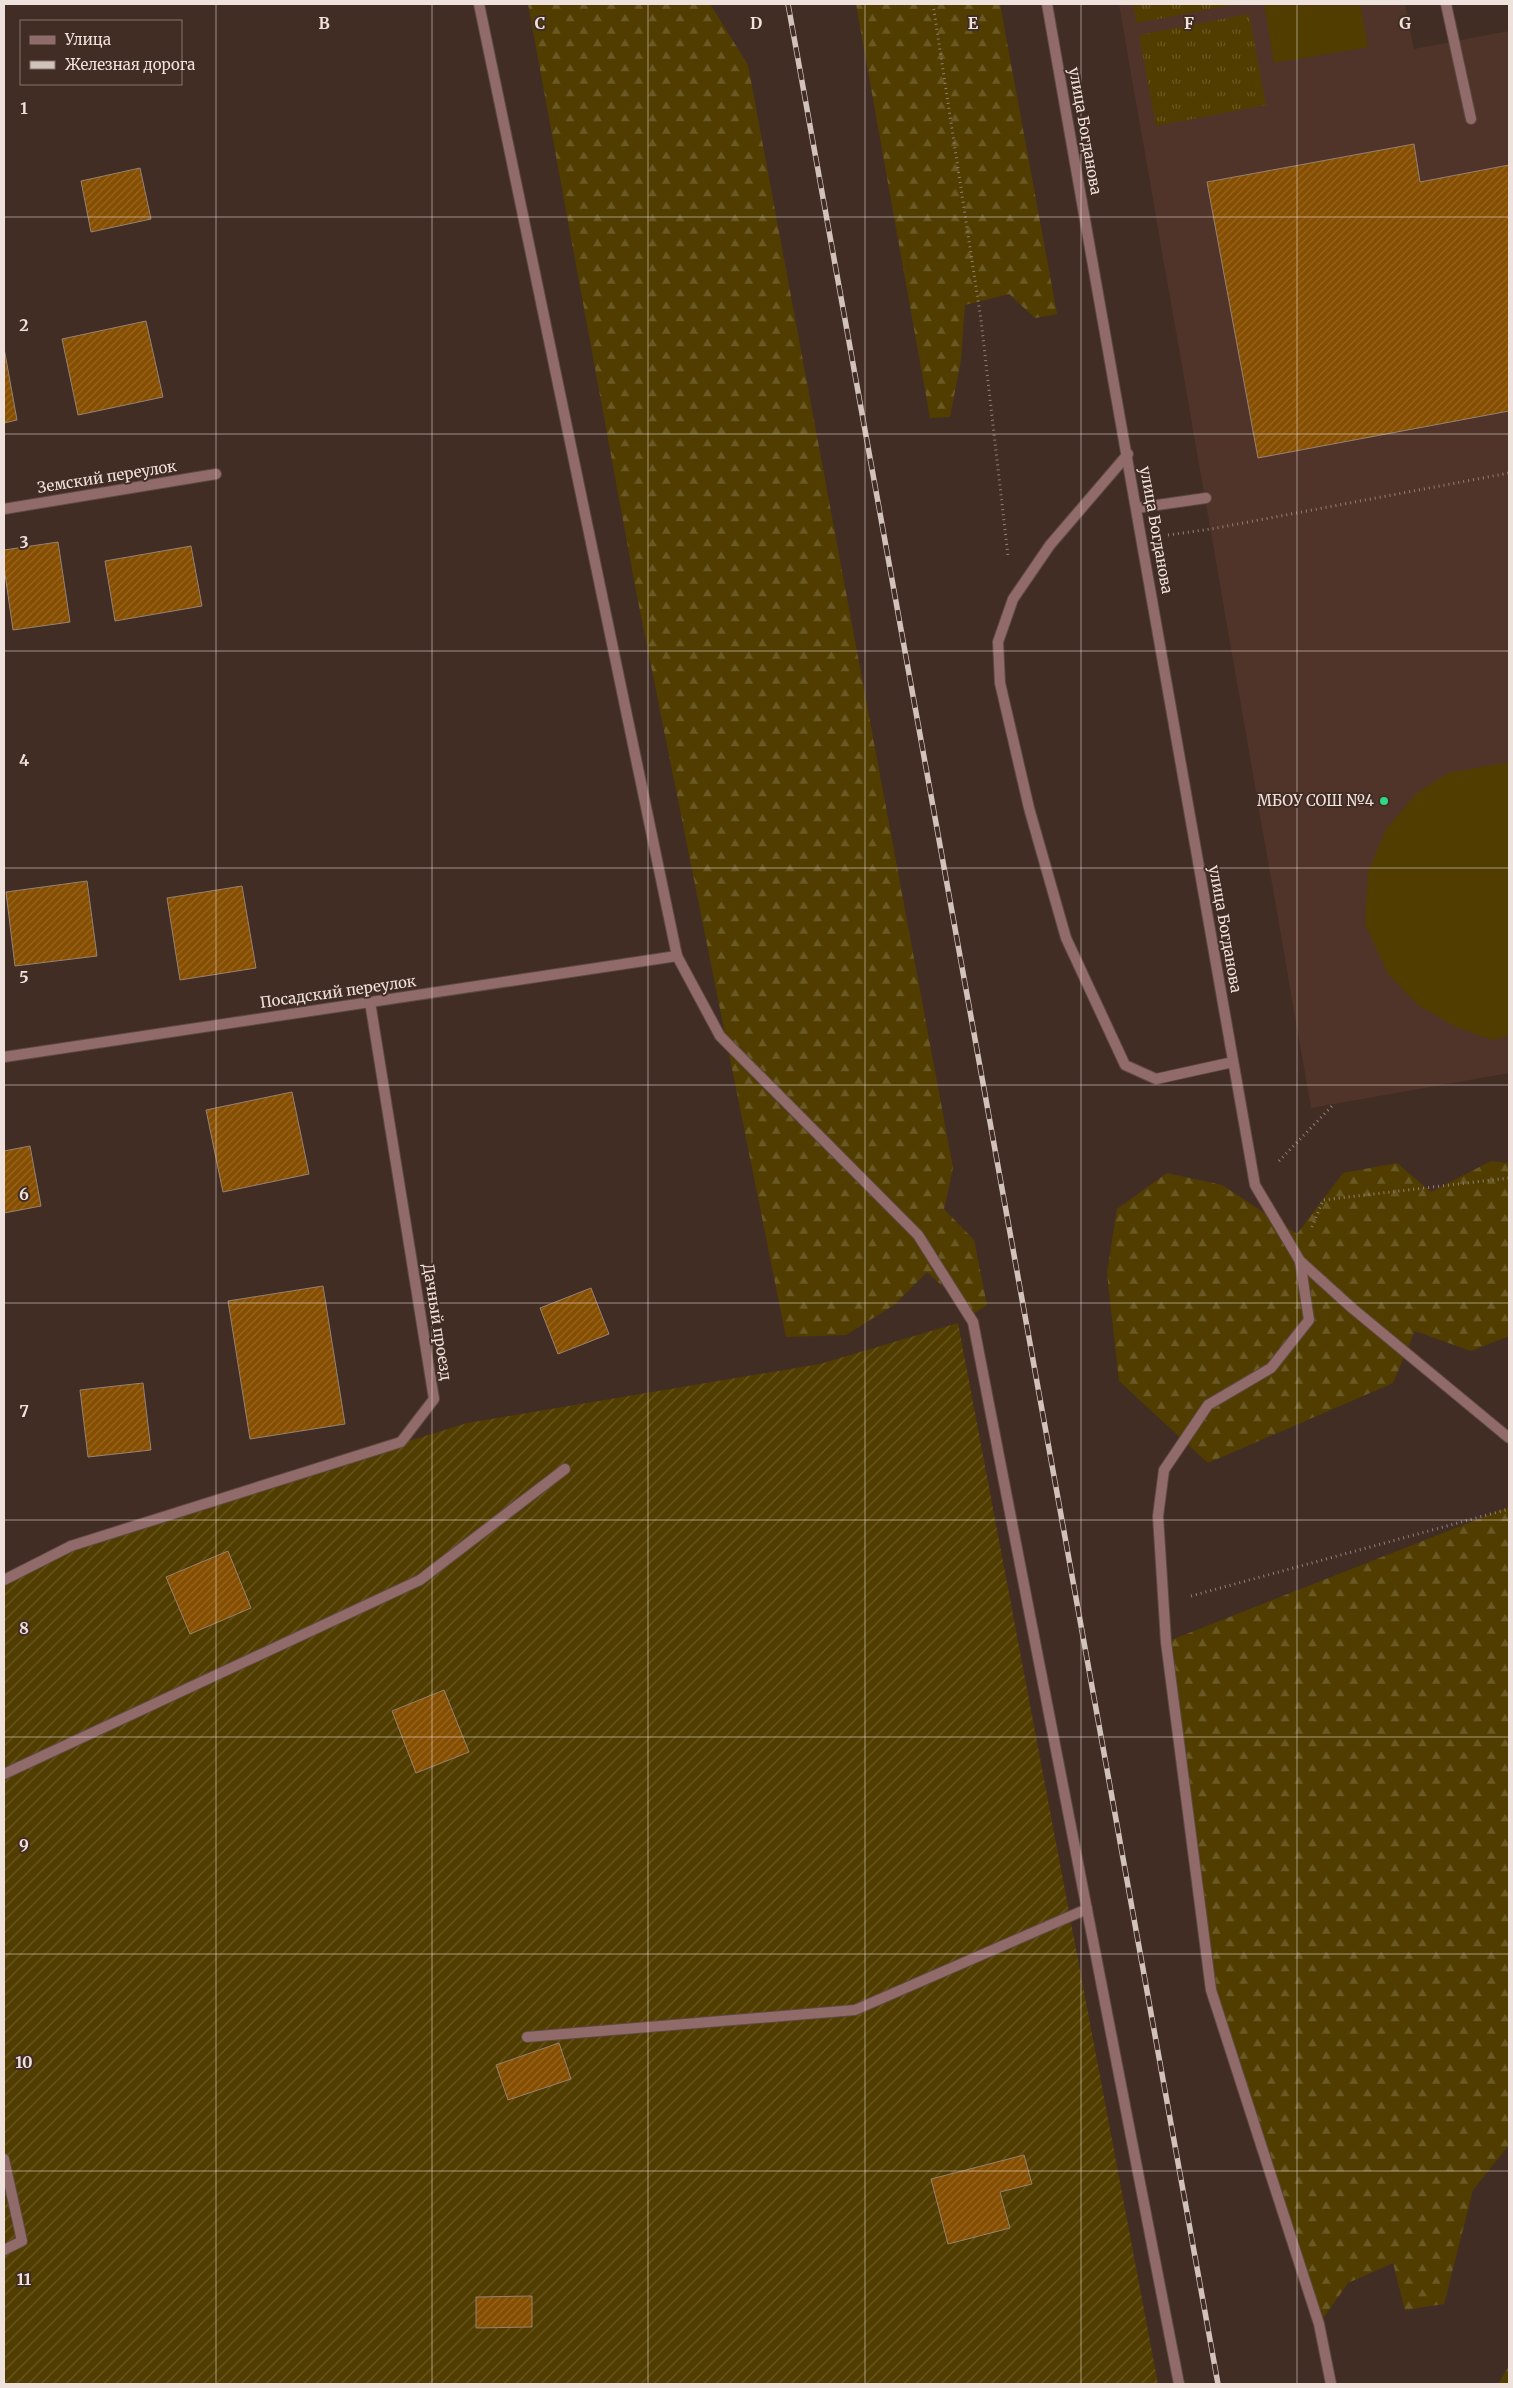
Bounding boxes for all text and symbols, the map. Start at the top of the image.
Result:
text: B [318,13,330,33]
text: C [535,13,545,33]
text: D [750,13,762,33]
text: E [968,13,979,33]
text: F [1184,13,1194,33]
text: G [1399,13,1411,33]
legend [20,20,182,85]
text: Улица [64,30,111,49]
text: Железная дорога [65,55,195,74]
street label: улица Богданова [1065,66,1106,196]
text: 1 [20,98,28,118]
text: 2 [19,315,29,335]
street label: Земский переулок [36,456,178,497]
street label: улица Богданова [1136,465,1177,595]
text: 3 [19,532,29,552]
text: 4 [19,750,29,770]
place label: МБОУ СОШ №4 [1257,791,1374,810]
marker: МБОУ СОШ №4 [1378,795,1390,807]
street label: улица Богданова [1205,864,1246,994]
text: 5 [19,967,29,987]
street label: Посадский переулок [259,971,418,1012]
text: 6 [19,1184,29,1204]
street label: Дачный проезд [419,1262,456,1382]
text: 7 [19,1401,29,1421]
text: 8 [19,1618,29,1638]
text: 9 [19,1835,29,1855]
text: 10 [15,2052,33,2072]
text: 11 [17,2269,32,2289]

